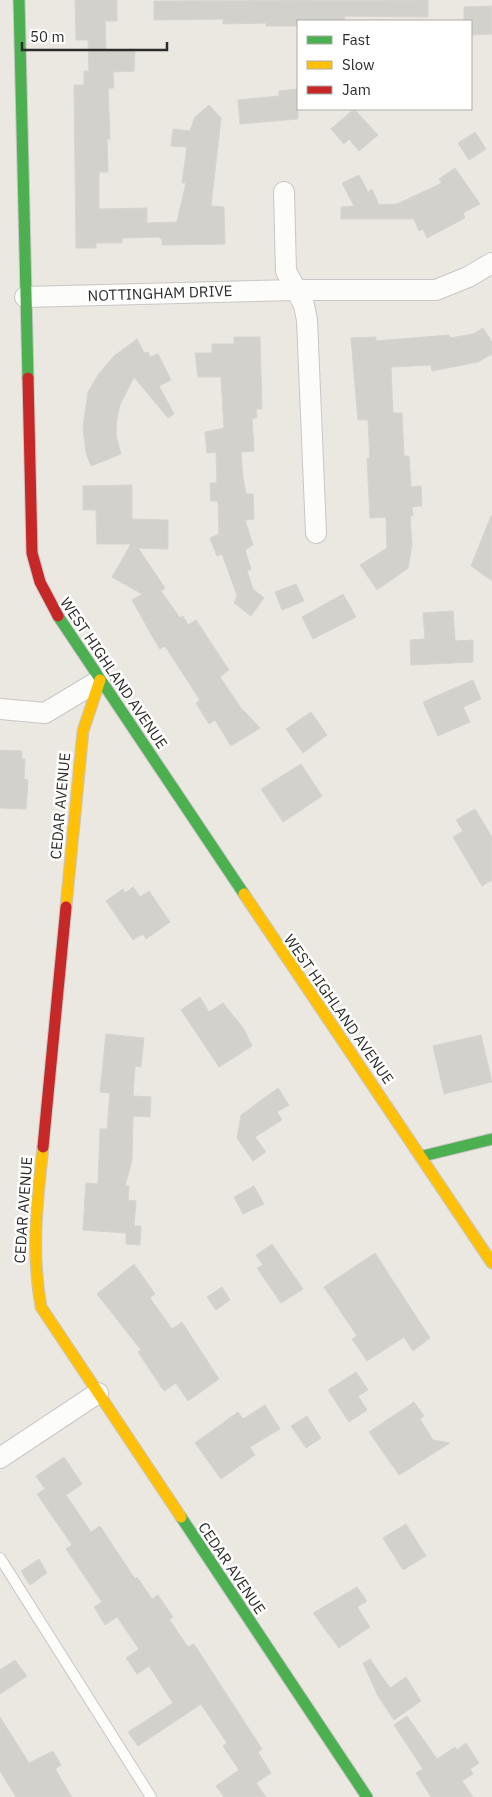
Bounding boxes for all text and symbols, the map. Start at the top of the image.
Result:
scale bar [22,20,168,52]
legend [297,20,472,110]
text: 50 m [30,27,65,46]
text: Fast [342,30,370,49]
text: Slow [342,55,375,74]
text: Jam [342,80,371,99]
street label: NOTTINGHAM DRIVE [87,281,233,305]
street label: WEST HIGHLAND AVENUE [56,594,172,752]
street label: CEDAR AVENUE [46,752,74,860]
street label: WEST HIGHLAND AVENUE [280,930,398,1088]
street label: CEDAR AVENUE [10,1156,36,1264]
street label: CEDAR AVENUE [194,1518,270,1618]

